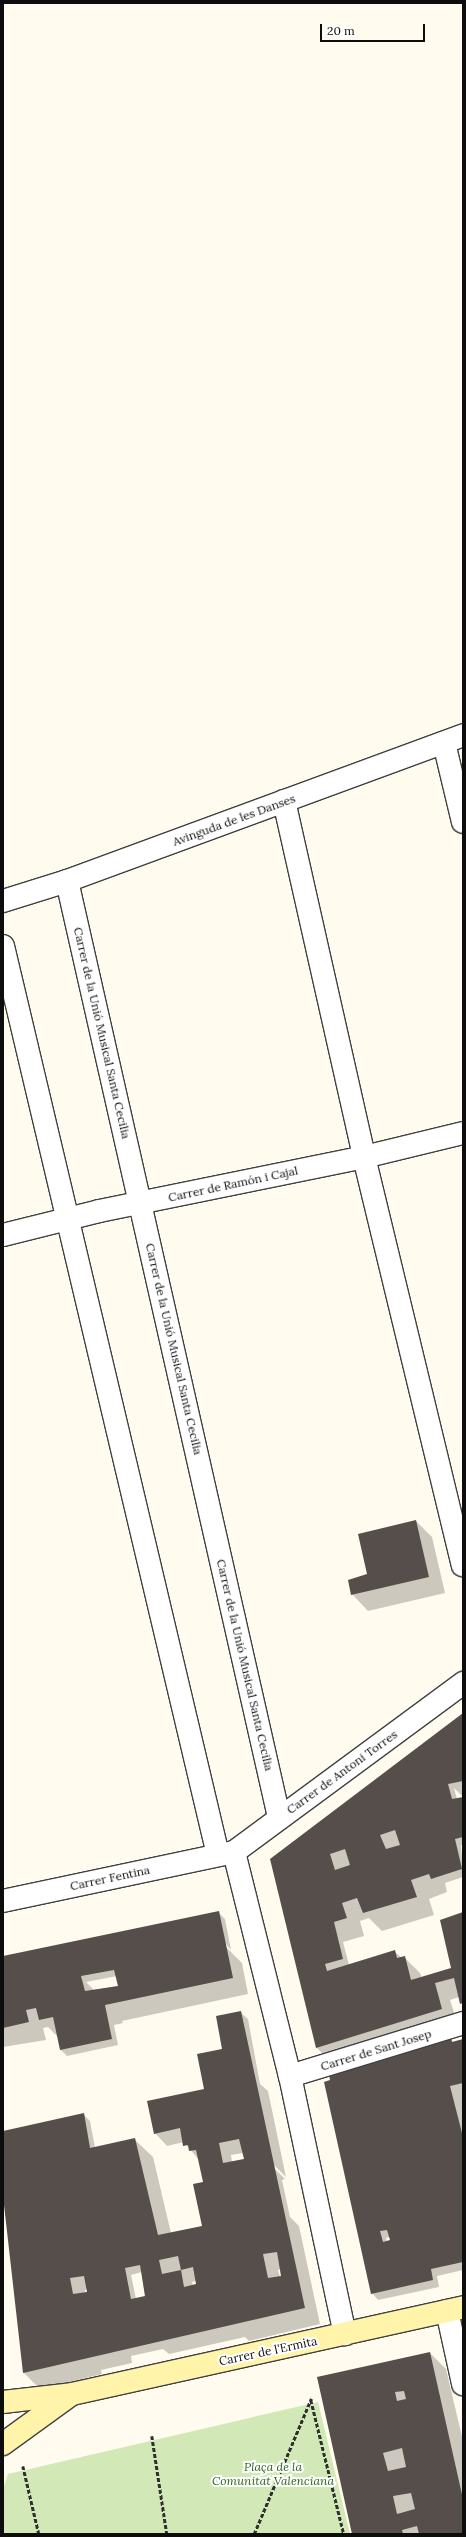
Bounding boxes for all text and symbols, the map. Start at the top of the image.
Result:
scale bar [322,16,427,42]
text: 20 m [327,23,355,38]
street label: Avinguda de les Danses [171,791,297,849]
street label: Carrer de la Unió Musical Santa Cecilia [71,926,133,1140]
street label: Carrer de Ramón i Cajal [167,1163,299,1205]
street label: Carrer de la Unió Musical Santa Cecilia [143,1242,205,1456]
street label: Carrer de la Unió Musical Santa Cecilia [214,1558,276,1772]
street label: Carrer de Antoni Torres [284,1727,400,1817]
street label: Carrer Fentina [69,1863,151,1893]
street label: Carrer de Sant Josep [319,2026,433,2074]
street label: Carrer de l'Ermita [218,2334,318,2368]
park label: Plaça de la Comunitat Valenciana [212,2460,334,2488]

